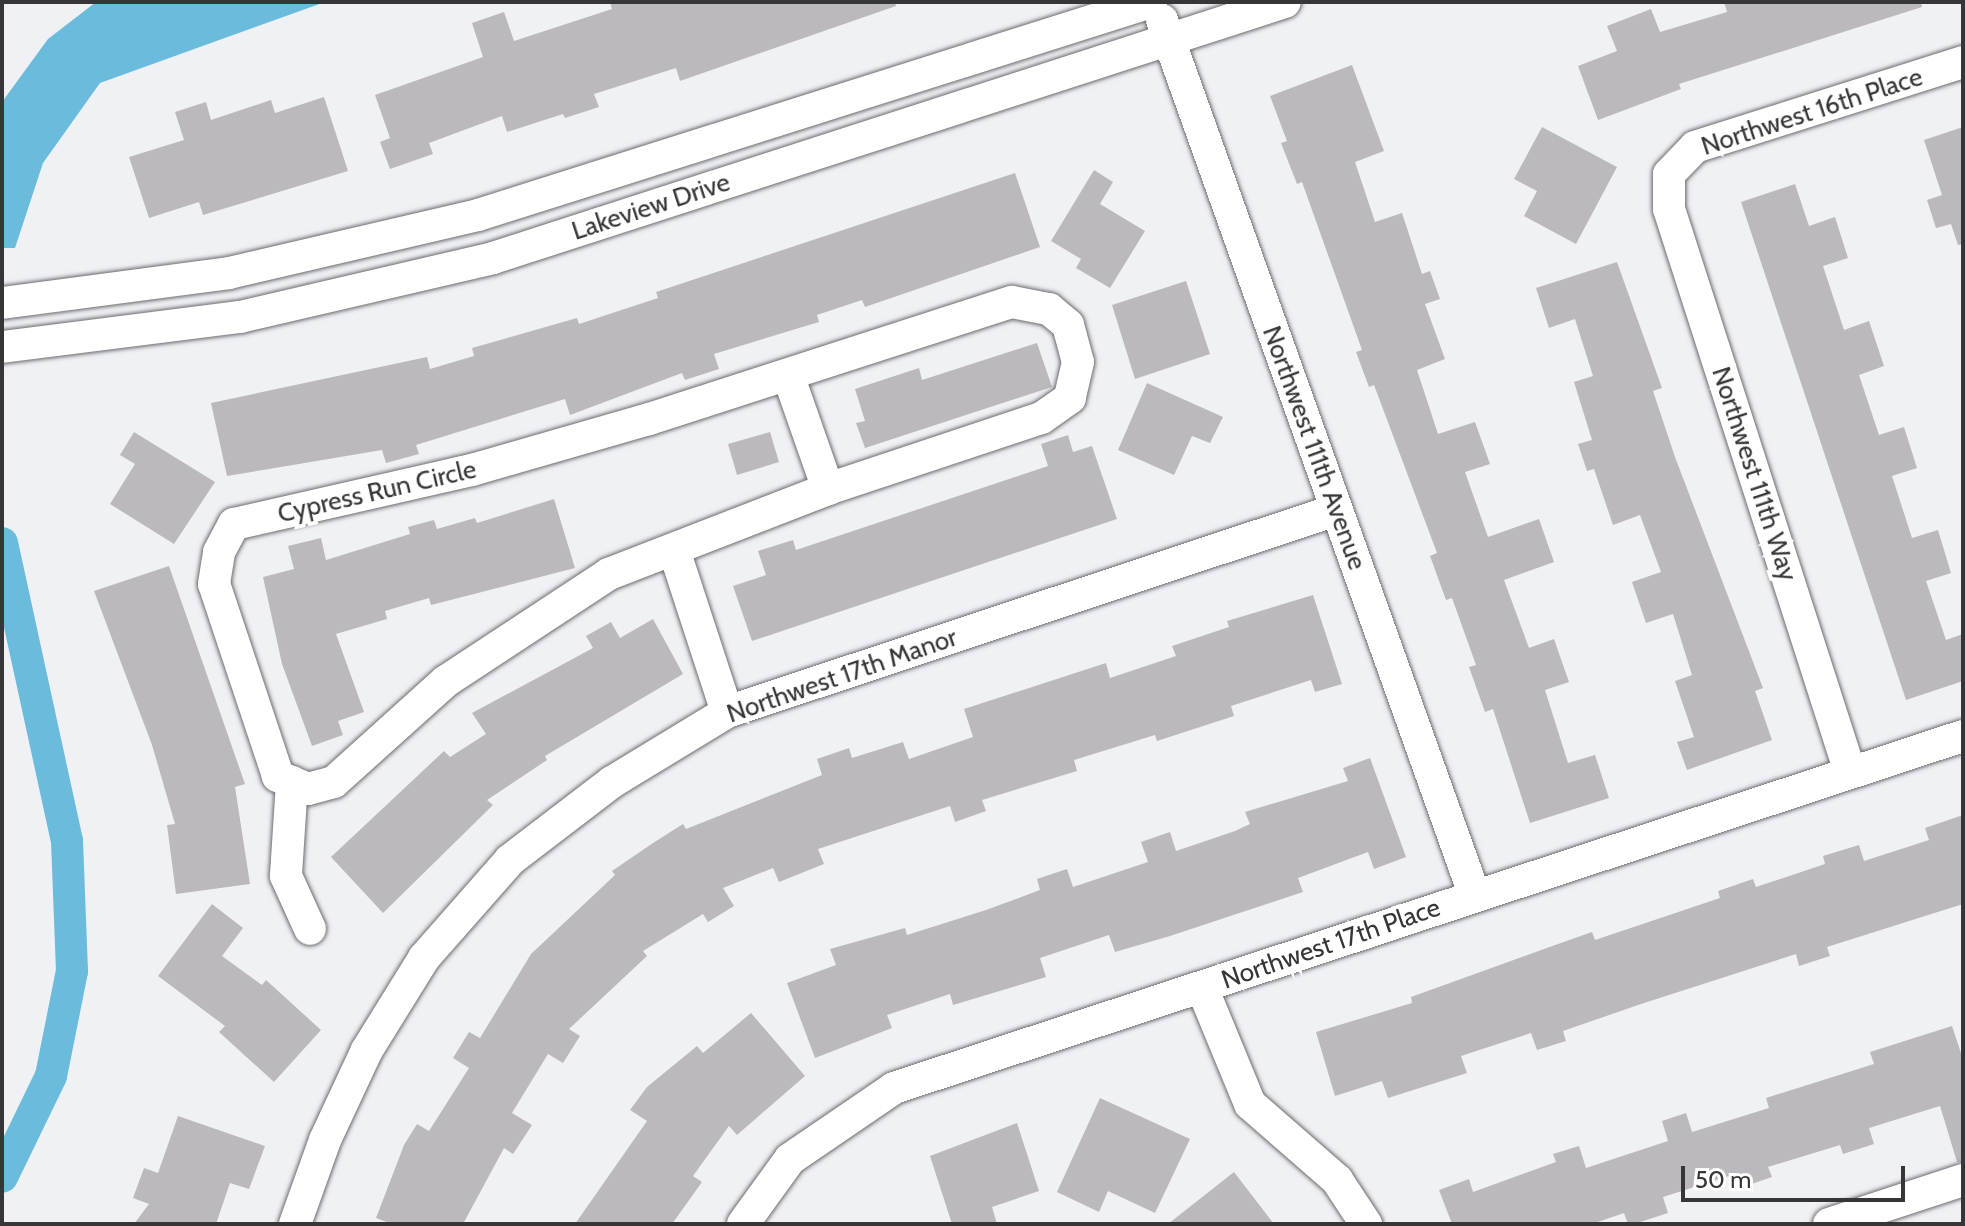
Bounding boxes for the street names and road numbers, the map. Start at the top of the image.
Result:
street label: Northwest 16th Place [1697,62,1927,162]
street label: Lakeview Drive [568,167,734,247]
street label: Northwest 111th Avenue [1255,322,1373,574]
street label: Northwest 111th Way [1705,363,1803,585]
street label: Cypress Run Circle [275,454,479,530]
street label: Northwest 17th Manor [723,622,961,730]
street label: Northwest 17th Place [1218,892,1444,996]

